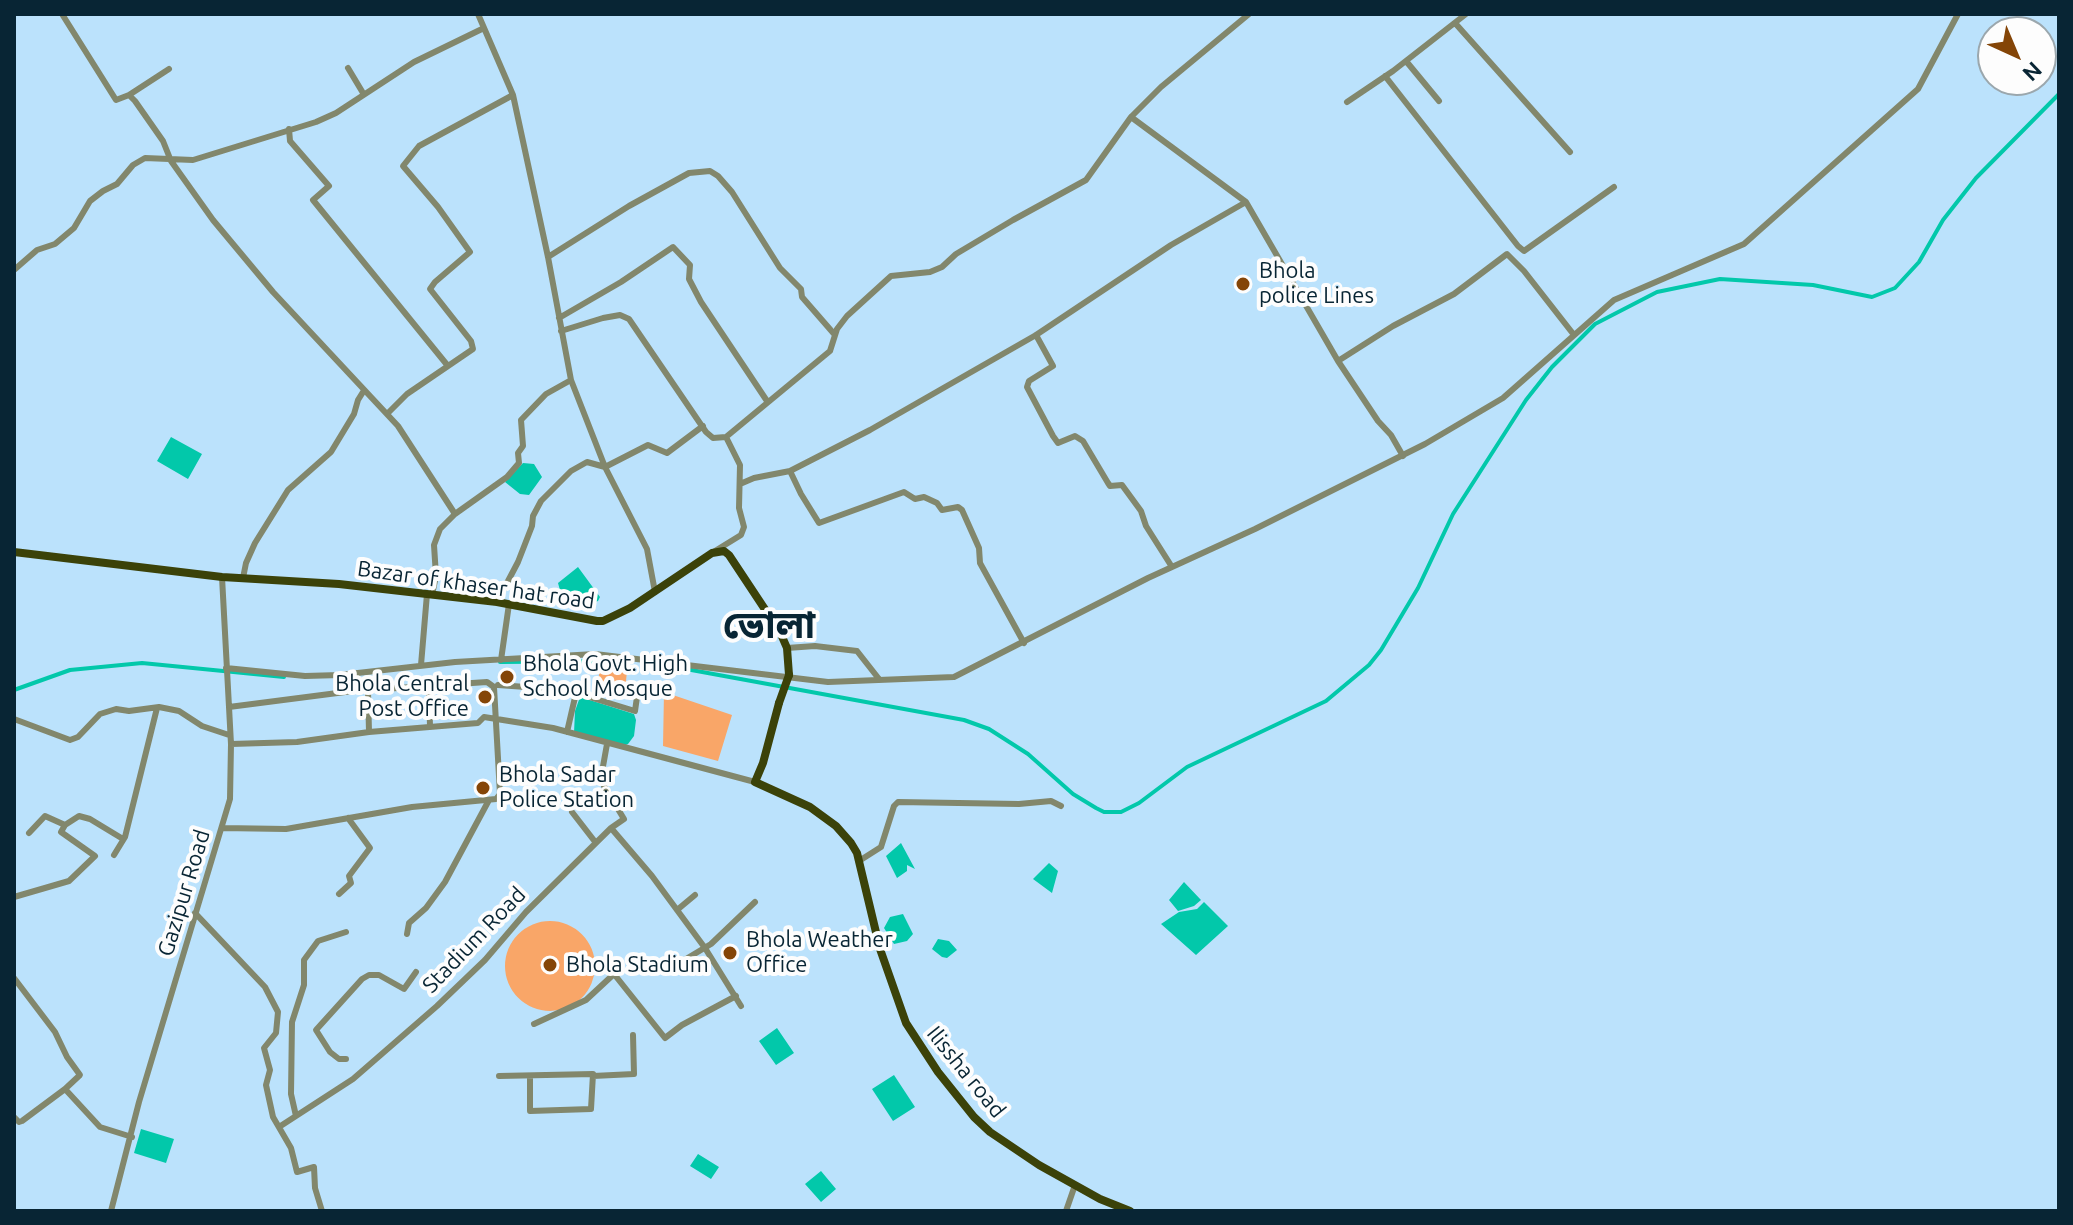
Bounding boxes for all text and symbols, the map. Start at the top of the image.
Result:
north arrow [1977,16,2057,96]
text: N [2018,57,2047,87]
place label: Bhola police Lines [1259,258,1374,310]
marker: Bhola police Lines [1234,275,1252,293]
street label: Bazar of khaser hat road [356,555,596,615]
district label: ভোলা [723,602,815,648]
place label: Bhola Govt. High School Mosque [523,651,688,702]
marker: Bhola Govt. High School Mosque [498,668,516,686]
place label: Bhola Central Post Office [335,671,469,722]
marker: Bhola Central Post Office [476,688,494,706]
place label: Bhola Sadar Police Station [499,762,634,814]
marker: Bhola Sadar Police Station [474,779,492,797]
street label: Gazipur Road [152,827,216,959]
street label: Stadium Road [417,882,531,998]
place label: Bhola Weather Office [746,927,893,978]
marker: Bhola Weather Office [721,944,739,962]
place label: Bhola Stadium [566,952,709,978]
marker: Bhola Stadium [541,956,559,974]
street label: Ilissha road [921,1021,1011,1123]

